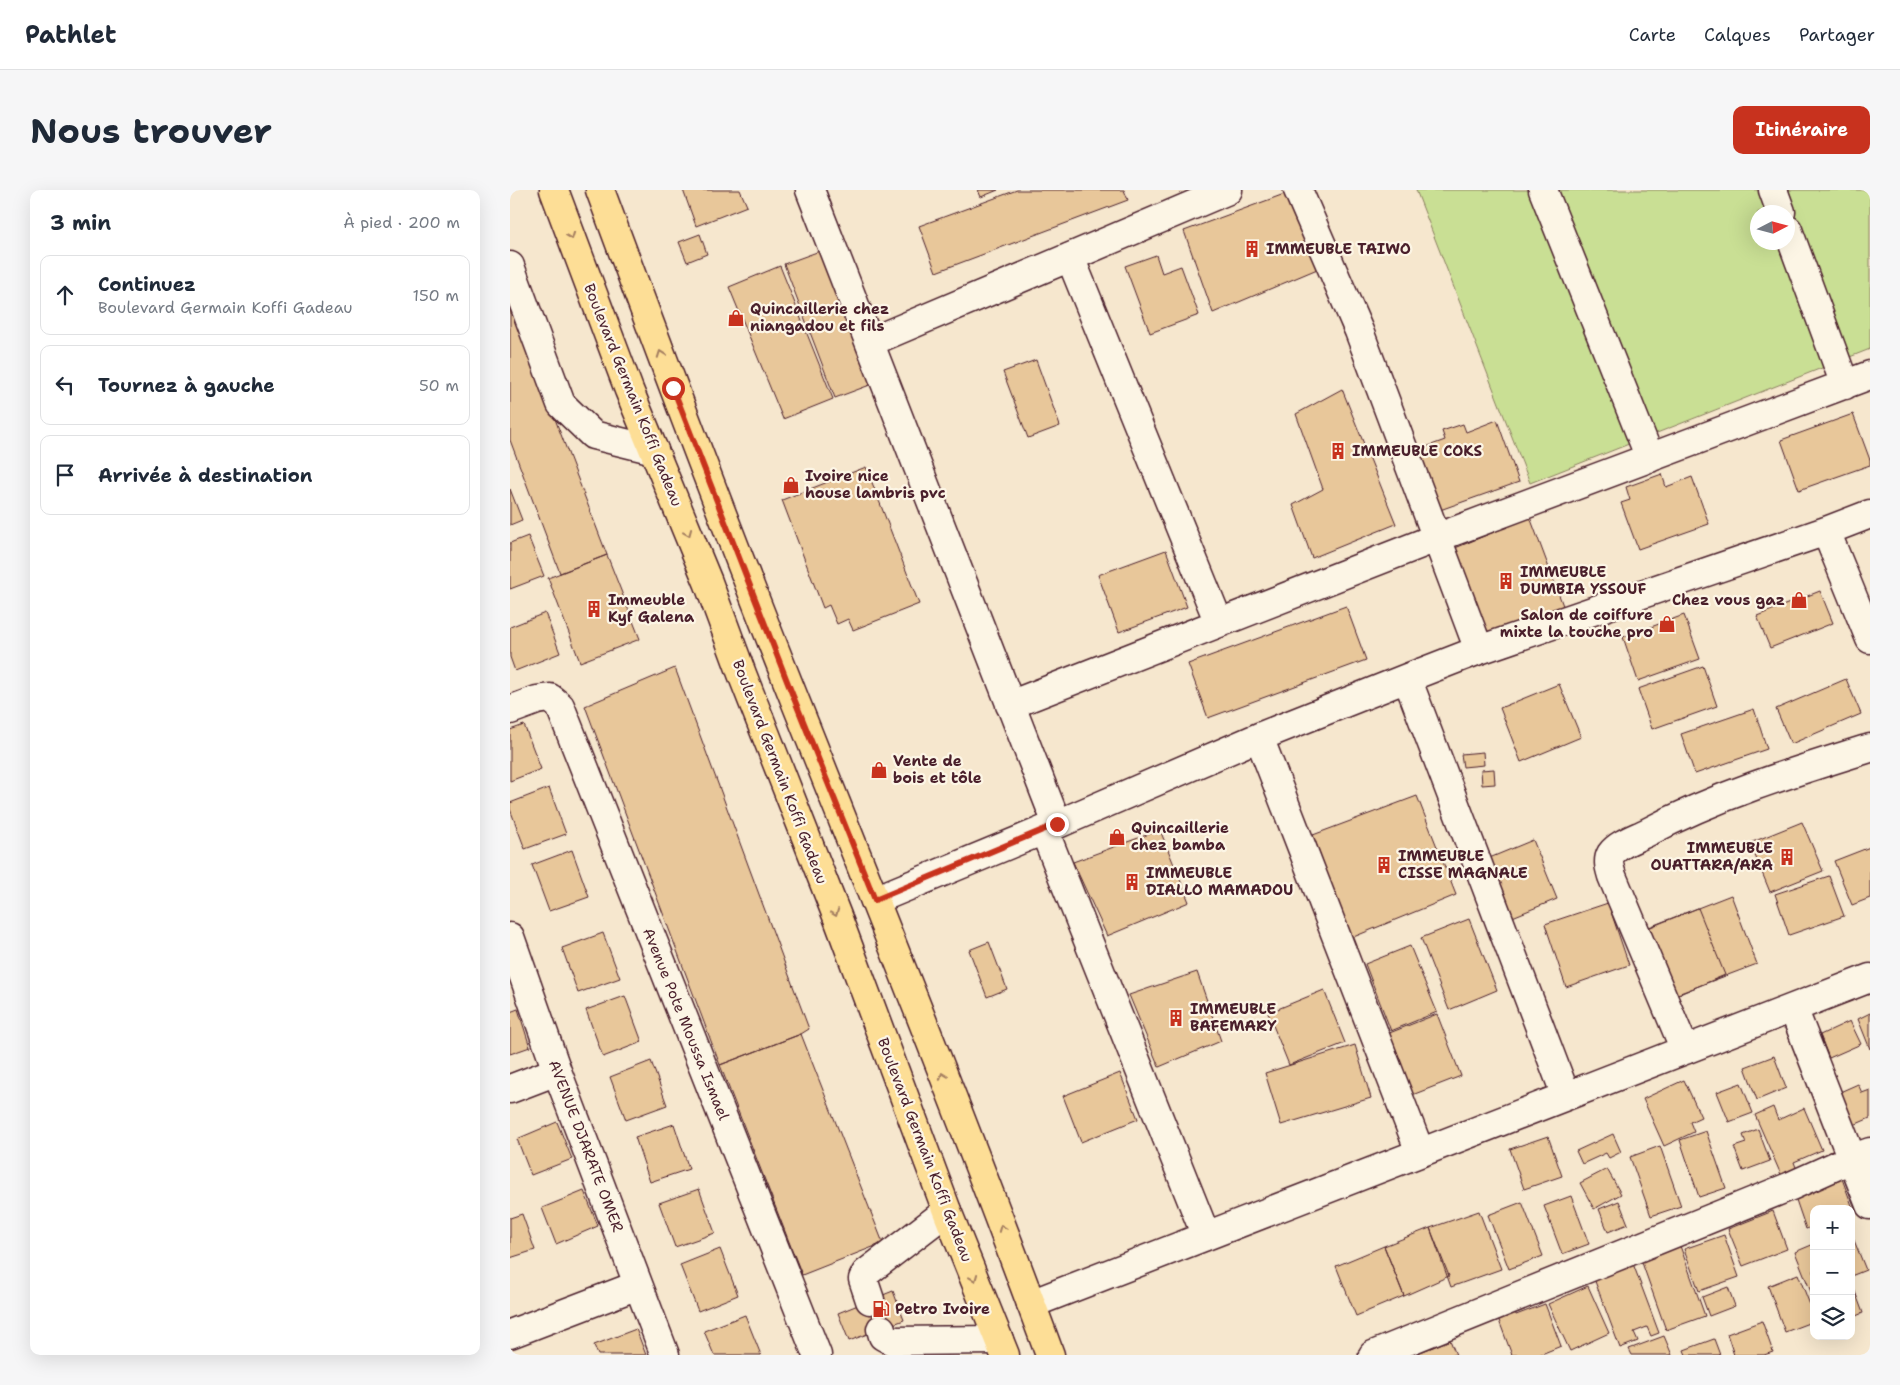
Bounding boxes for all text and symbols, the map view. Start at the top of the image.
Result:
text: Pathlet [25,19,116,51]
text: Carte [1629,23,1676,47]
text: Calques [1704,23,1771,47]
text: Partager [1799,23,1875,47]
button: Itinéraire [1733,106,1870,154]
text: Nous trouver [30,107,272,154]
north arrow [1750,205,1795,250]
text: 3 min [50,209,111,237]
text: À pied · 200 m [343,212,460,233]
one-way arrow [565,231,575,239]
building icon: IMMEUBLE TAIWO [1242,239,1262,259]
place label: IMMEUBLE TAIWO [1266,239,1411,259]
text: Continuez [98,272,196,297]
icon: ahead [51,281,79,309]
street label: Boulevard Germain Koffi Gadeau [579,281,687,509]
text: 150 m [412,285,459,306]
text: Boulevard Germain Koffi Gadeau [98,297,353,318]
place label: Quincaillerie chez niangadou et fils [750,299,889,336]
shop icon: Quincaillerie chez niangadou et fils [726,308,746,328]
one-way arrow [657,351,667,359]
icon: left [51,371,79,399]
text: Tournez à gauche [98,373,275,398]
text: 50 m [419,375,459,396]
route start [662,377,685,400]
building icon: IMMEUBLE COKS [1328,441,1348,461]
place label: IMMEUBLE COKS [1352,441,1482,461]
icon: arrive [51,461,79,489]
text: Arrivée à destination [98,463,312,488]
place label: Ivoire nice house lambris pvc [805,466,946,503]
shop icon: Ivoire nice house lambris pvc [781,475,801,495]
one-way arrow [682,529,692,537]
place label: IMMEUBLE DUMBIA YSSOUF [1520,562,1646,599]
building icon: IMMEUBLE DUMBIA YSSOUF [1496,571,1516,591]
place label: Immeuble Kyf Galena [608,590,695,627]
place label: Chez vous gaz [1672,590,1785,610]
shop icon: Chez vous gaz [1789,590,1809,610]
building icon: Immeuble Kyf Galena [584,599,604,619]
place label: Salon de coiffure mixte la touche pro [1500,605,1653,642]
shop icon: Salon de coiffure mixte la touche pro [1657,614,1677,634]
street label: Boulevard Germain Koffi Gadeau [728,657,832,887]
place label: Vente de bois et tôle [893,751,982,788]
shop icon: Vente de bois et tôle [869,760,889,780]
route end [1046,813,1069,836]
place label: Quincaillerie chez bamba [1131,818,1229,855]
shop icon: Quincaillerie chez bamba [1107,827,1127,847]
place label: IMMEUBLE OUATTARA/ARA [1650,838,1773,875]
place label: IMMEUBLE CISSE MAGNALE [1398,846,1528,883]
building icon: IMMEUBLE OUATTARA/ARA [1777,847,1797,867]
building icon: IMMEUBLE CISSE MAGNALE [1374,855,1394,875]
place label: IMMEUBLE DIALLO MAMADOU [1146,863,1293,900]
building icon: IMMEUBLE DIALLO MAMADOU [1122,872,1142,892]
one-way arrow [830,909,840,917]
street label: Avenue Pote Moussa Ismael [638,925,734,1124]
place label: IMMEUBLE BAFEMARY [1190,999,1277,1036]
building icon: IMMEUBLE BAFEMARY [1166,1008,1186,1028]
street label: Boulevard Germain Koffi Gadeau [873,1035,977,1265]
street label: AVENUE DJARATE OMER [544,1057,628,1235]
one-way arrow [939,1072,950,1081]
map controls [1810,1205,1855,1340]
button: + [1810,1205,1855,1250]
one-way arrow [998,1224,1008,1232]
button: − [1810,1250,1855,1295]
one-way arrow [968,1273,978,1282]
button: layers [1810,1295,1855,1340]
fuel station icon: Petro Ivoire [871,1299,891,1319]
place label: Petro Ivoire [895,1299,990,1319]

